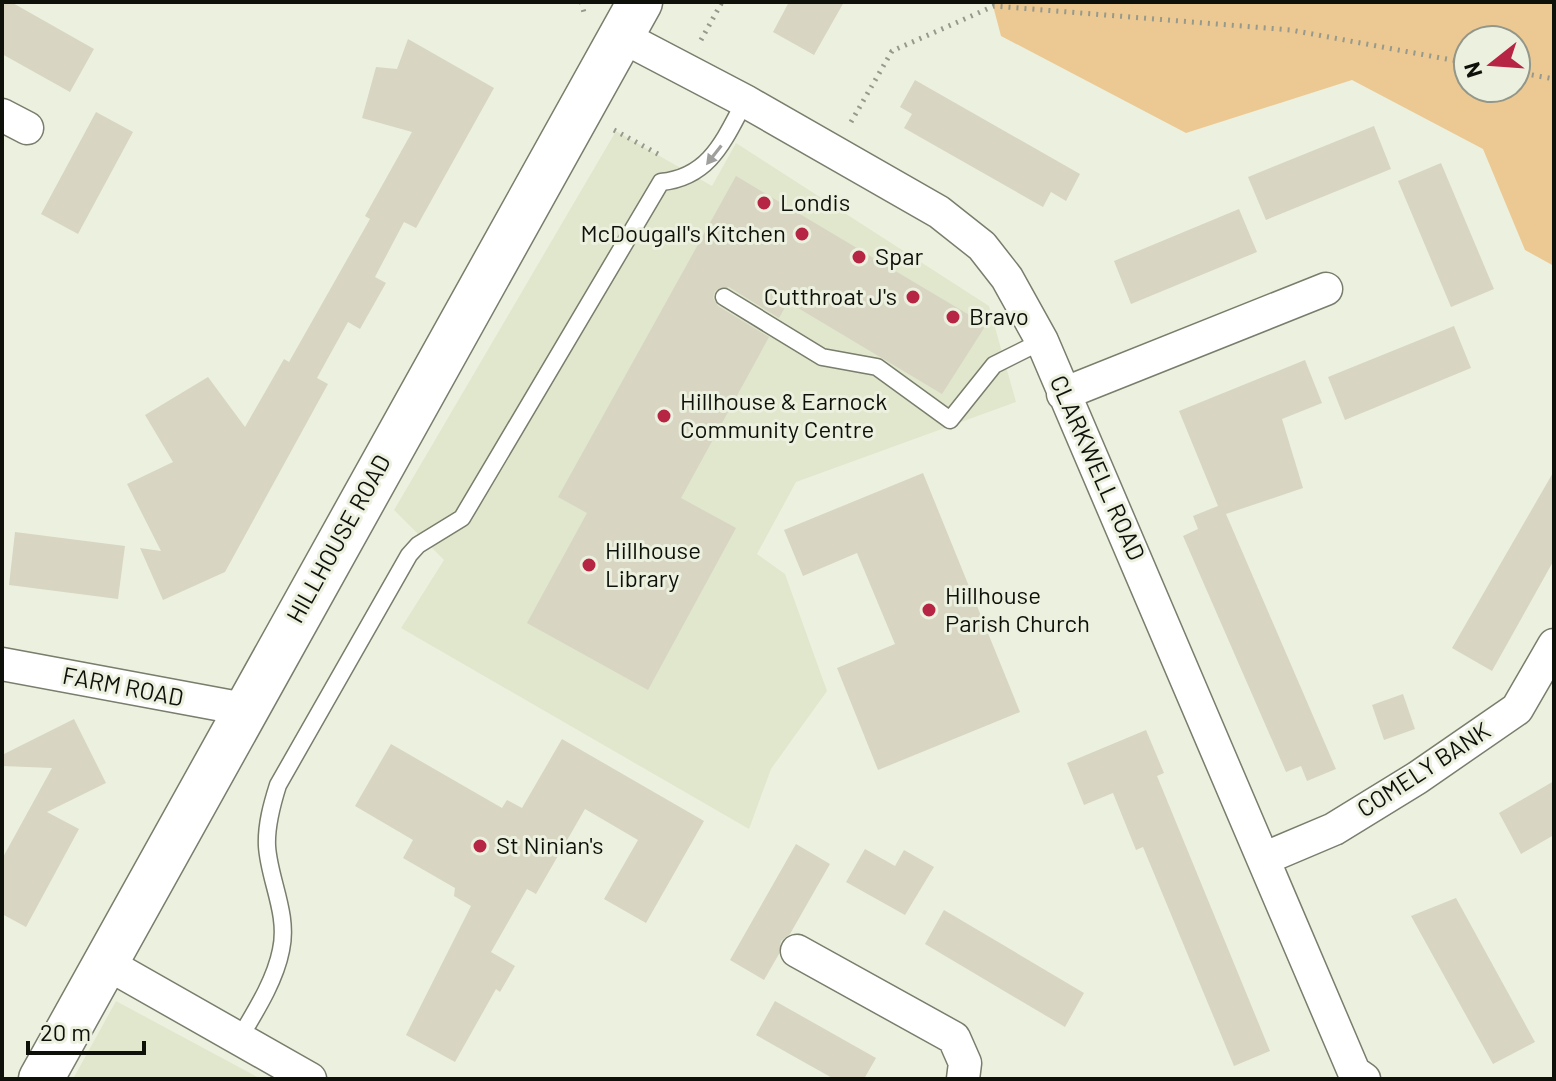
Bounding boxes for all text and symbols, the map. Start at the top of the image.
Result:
north arrow [1452,24,1532,104]
text: N [1457,59,1486,81]
one-way arrow [706,145,723,165]
place label: Londis [780,187,850,216]
marker: Londis [755,194,773,212]
place label: McDougall's Kitchen [580,218,786,247]
marker: McDougall's Kitchen [793,225,811,243]
place label: Spar [875,241,924,270]
marker: Spar [850,248,868,266]
place label: Cutthroat J's [764,281,897,310]
marker: Cutthroat J's [904,288,922,306]
place label: Bravo [969,301,1029,330]
marker: Bravo [944,308,962,326]
street label: CLARKWELL ROAD [1045,370,1152,564]
place label: Hillhouse & Earnock Community Centre [680,386,887,443]
marker: Hillhouse & Earnock Community Centre [655,407,673,425]
street label: HILLHOUSE ROAD [280,449,396,627]
place label: Hillhouse Library [605,535,701,592]
marker: Hillhouse Library [580,556,598,574]
place label: Hillhouse Parish Church [945,580,1090,637]
marker: Hillhouse Parish Church [920,601,938,619]
street label: FARM ROAD [60,660,186,711]
street label: COMELY BANK [1351,715,1495,822]
place label: St Ninian's [496,830,604,859]
marker: St Ninian's [471,837,489,855]
scale bar [28,1005,144,1055]
text: 20 m [40,1017,91,1046]

